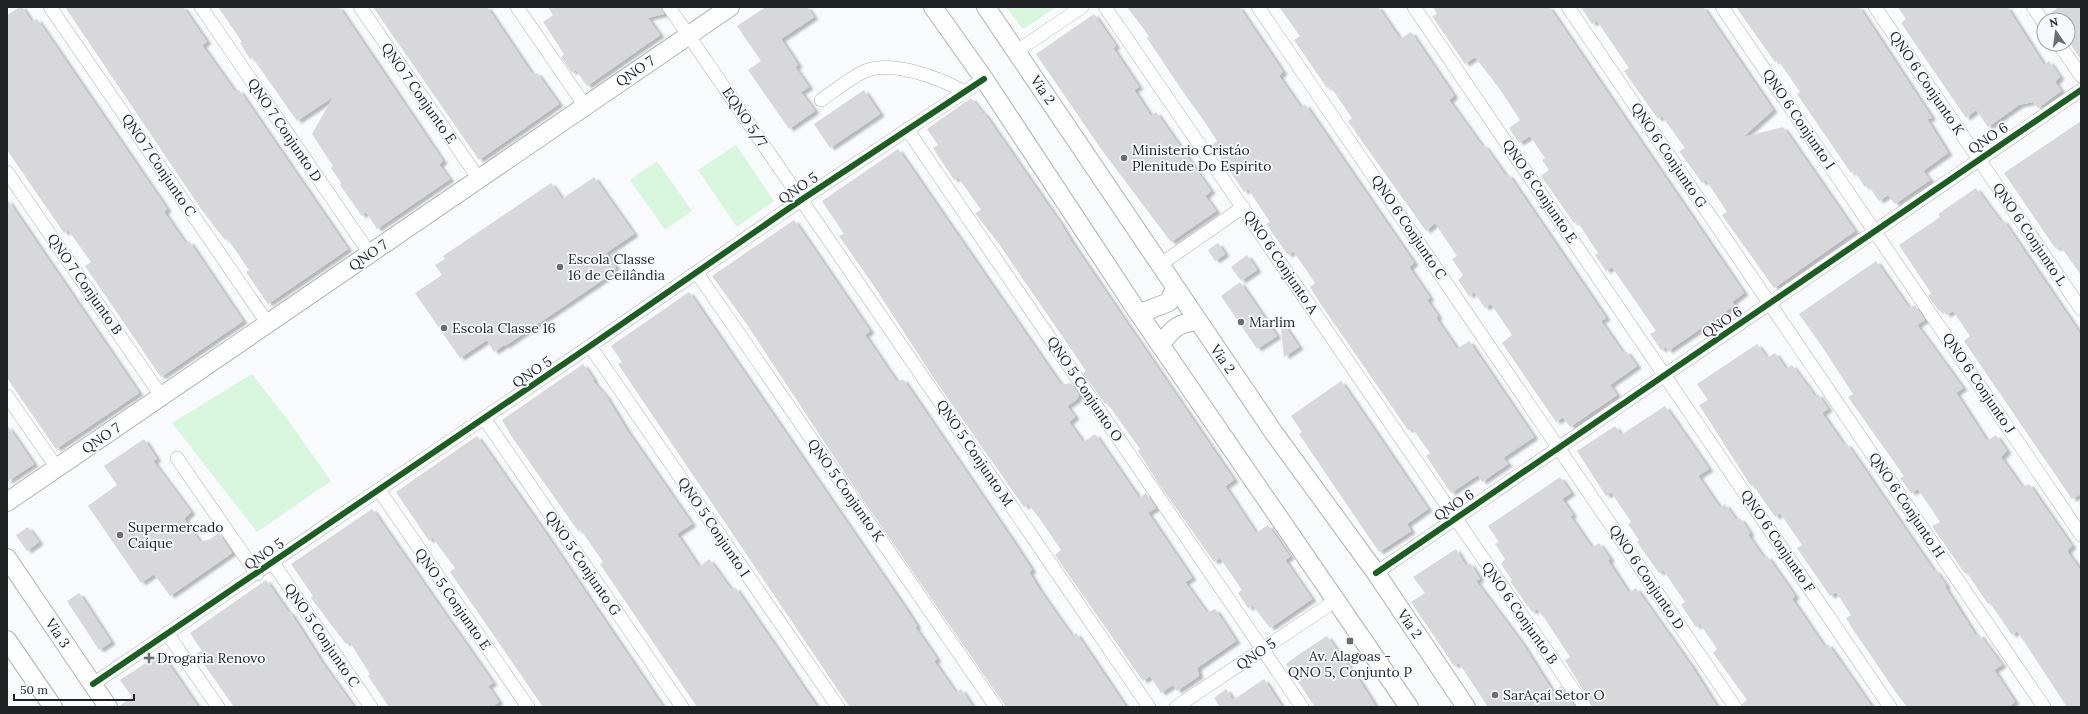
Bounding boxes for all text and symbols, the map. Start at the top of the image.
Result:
north arrow [2036,12,2076,52]
text: N [2048,14,2060,30]
street label: QNO 6 Conjunto K [1885,27,1969,139]
street label: QNO 7 Conjunto E [377,39,461,147]
street label: QNO 7 [612,51,658,90]
street label: QNO 6 Conjunto I [1759,65,1839,173]
street label: Via 2 [1026,71,1059,108]
street label: QNO 7 Conjunto D [244,75,326,185]
street label: EQNO 5/7 [718,84,772,151]
street label: QNO 6 Conjunto G [1627,99,1711,211]
street label: QNO 7 Conjunto C [118,110,200,220]
street label: QNO 6 [1965,118,2011,158]
street label: QNO 6 Conjunto E [1499,136,1581,246]
place label: Ministerio Cristáo Plenitude Do Espirito [1132,141,1271,175]
marker: Ministerio Cristáo Plenitude Do Espirito [1119,153,1129,163]
street label: QNO 5 [775,168,821,208]
street label: QNO 6 Conjunto C [1367,171,1451,283]
street label: QNO 6 Conjunto L [1989,179,2071,289]
street label: QNO 6 Conjunto A [1240,207,1322,317]
street label: QNO 7 Conjunto B [43,230,127,338]
street label: QNO 7 [345,235,391,275]
place label: Escola Classe 16 de Ceilândia [568,250,665,284]
marker: Escola Classe 16 de Ceilândia [555,262,565,272]
street label: QNO 6 [1699,302,1745,342]
place label: Marlim [1249,313,1296,331]
marker: Marlim [1236,317,1246,327]
place label: Escola Classe 16 [452,319,556,337]
marker: Escola Classe 16 [439,323,449,333]
street label: QNO 6 Conjunto J [1939,329,2019,437]
street label: QNO 5 Conjunto O [1043,333,1127,445]
street label: Via 2 [1206,340,1239,377]
street label: QNO 5 [509,352,555,392]
street label: QNO 5 Conjunto M [933,396,1017,510]
street label: QNO 7 [78,418,124,457]
street label: QNO 5 Conjunto K [804,435,888,545]
street label: QNO 6 Conjunto H [1865,449,1949,561]
street label: QNO 5 Conjunto I [674,474,754,580]
street label: QNO 6 [1431,485,1477,525]
street label: QNO 6 Conjunto F [1737,486,1819,596]
street label: QNO 5 Conjunto G [541,507,625,619]
place label: Supermercado Caíque [128,518,224,552]
street label: QNO 6 Conjunto D [1605,521,1689,633]
marker: Supermercado Caíque [115,530,125,540]
street label: QNO 5 [241,534,287,574]
street label: QNO 5 Conjunto E [411,544,495,654]
street label: QNO 6 Conjunto B [1478,558,1562,668]
street label: QNO 5 Conjunto C [281,580,364,691]
street label: Via 2 [1393,605,1426,642]
street label: Via 3 [41,614,74,651]
street label: QNO 5 [1233,634,1279,674]
marker: Av. Alagoas - QNO 5, Conjunto P [1345,636,1355,646]
place label: Av. Alagoas - QNO 5, Conjunto P [1288,647,1412,681]
place label: Drogaria Renovo [157,649,266,667]
marker: Drogaria Renovo [144,653,154,663]
scale bar [14,676,134,702]
text: 50 m [20,682,48,697]
place label: SarAçaí Setor O [1503,686,1605,704]
marker: SarAçaí Setor O [1490,690,1500,700]

